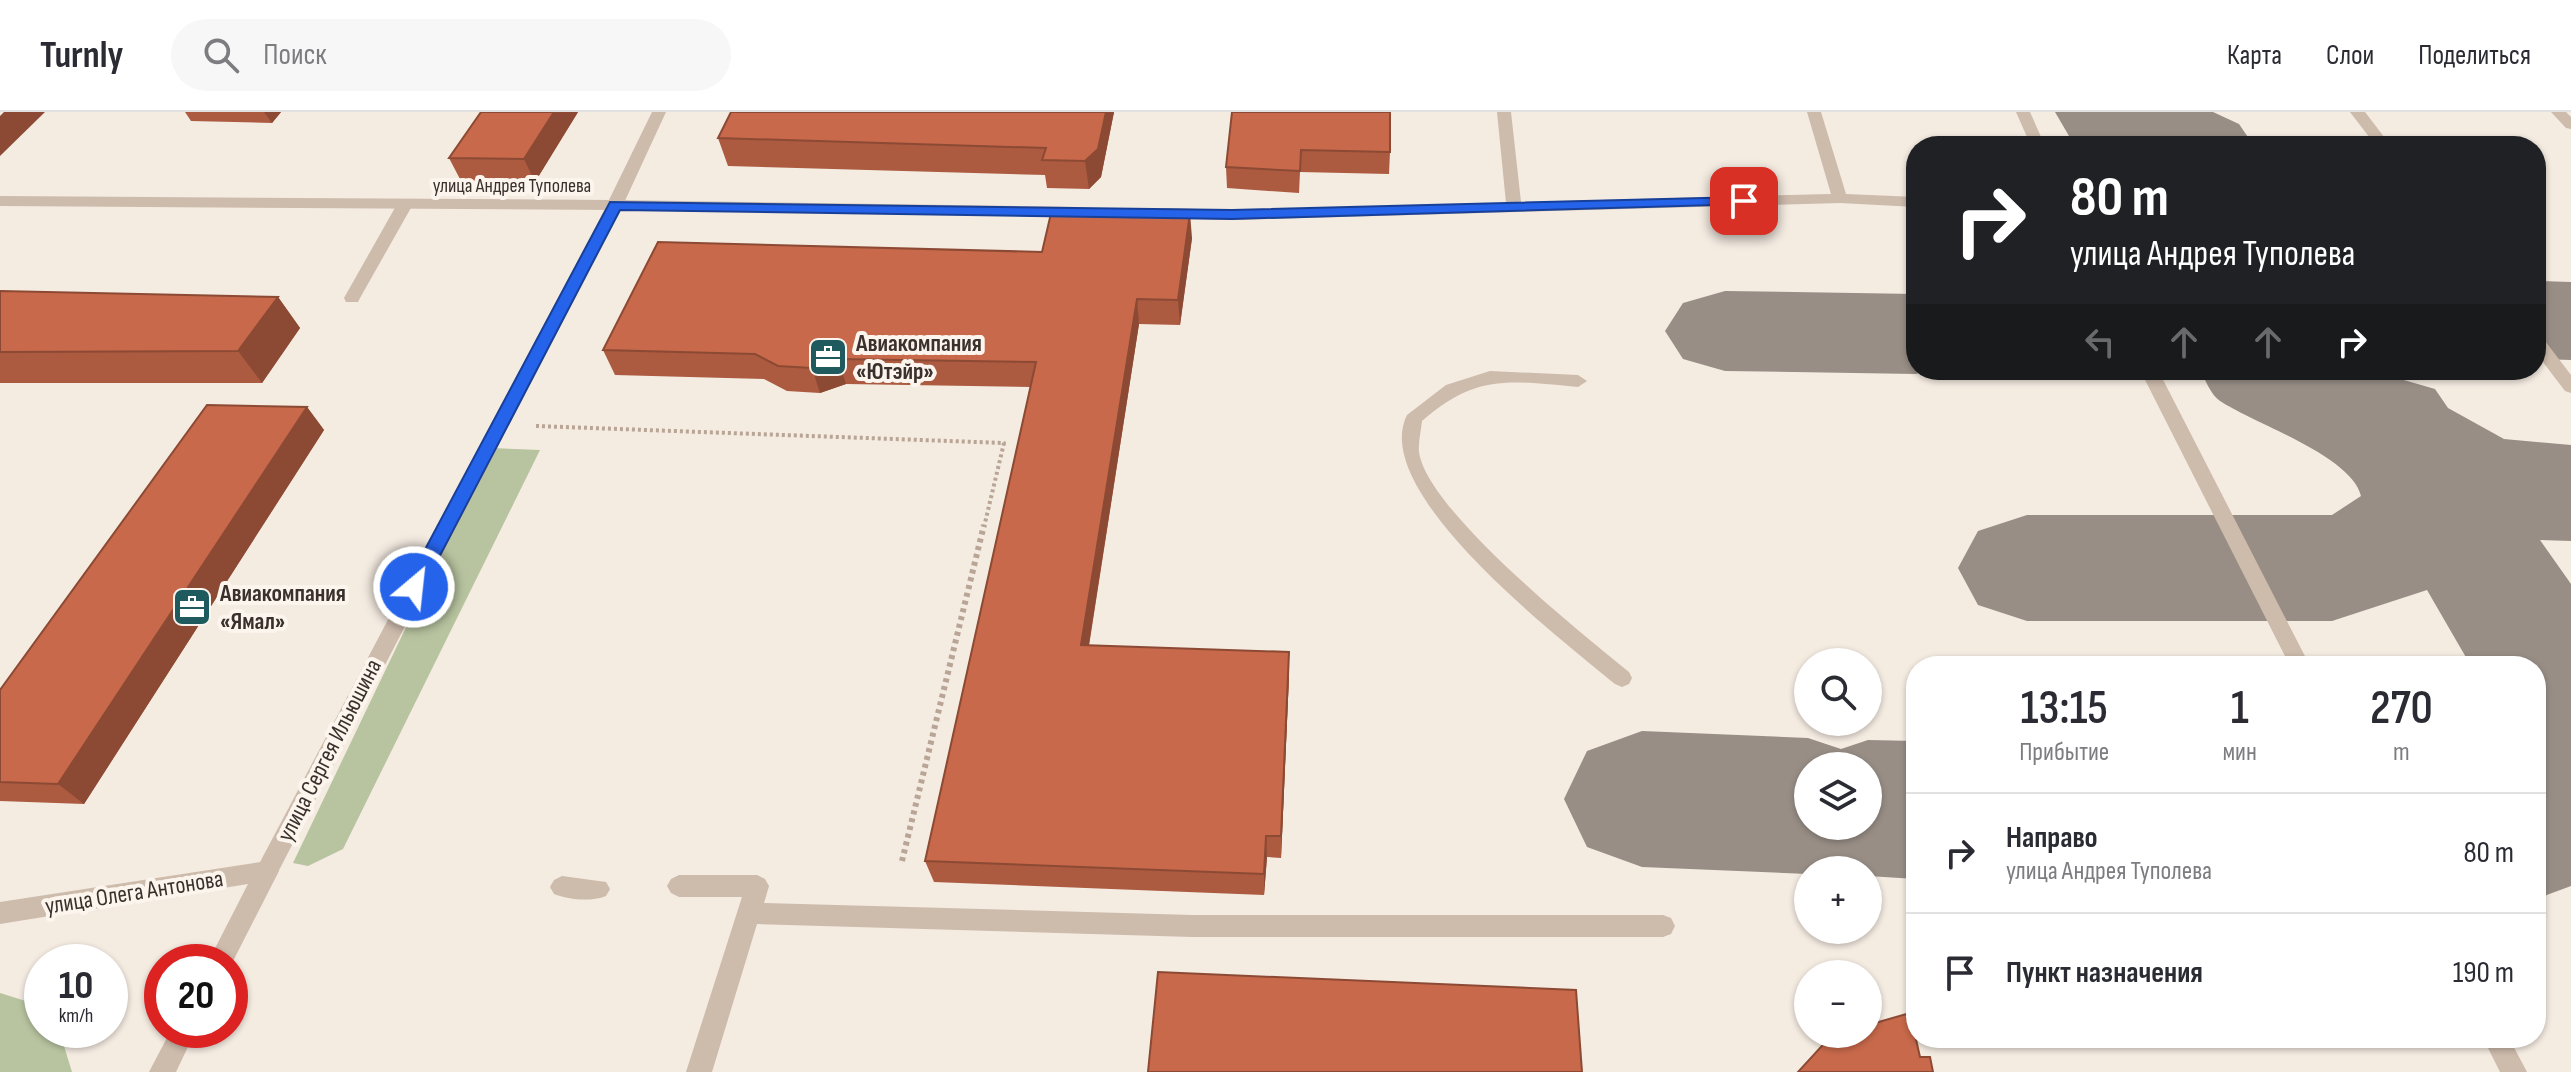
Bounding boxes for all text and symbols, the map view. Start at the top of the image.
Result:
search box [171,19,731,91]
text: Turnly [40,33,123,78]
icon: search [199,33,243,77]
text: Поиск [263,37,327,73]
text: Карта [2227,39,2282,72]
text: Слои [2326,39,2374,72]
text: Поделиться [2418,39,2531,72]
text: 80 m [2070,165,2169,232]
pin [1710,167,1778,235]
icon: right [1938,168,2042,272]
street label: улица Андрея Туполева [433,174,591,198]
icon: arrive [1722,179,1766,223]
text: улица Андрея Туполева [2070,233,2355,276]
icon: left [2078,320,2122,364]
icon: ahead [2162,320,2206,364]
icon: ahead [2246,320,2290,364]
icon: right [2330,320,2374,364]
place label: Авиакомпания «Ютэйр» [855,329,982,386]
office icon: Авиакомпания «Ютэйр» [807,336,849,378]
position arrow [372,545,456,629]
place label: Авиакомпания «Ямал» [219,579,346,636]
office icon: Авиакомпания «Ямал» [171,586,213,628]
map controls [1794,648,1882,1048]
button: search [1794,648,1882,736]
street label: улица Сергея Ильюшина [271,654,388,846]
text: 13:15 [2021,680,2108,737]
text: 1 [2231,680,2249,737]
text: 270 [2370,680,2433,737]
text: Прибытие [2019,737,2109,768]
text: мин [2222,737,2257,768]
text: m [2393,737,2410,768]
button: layers [1794,752,1882,840]
text: Направо [2006,820,2098,856]
icon: right [1938,831,1982,875]
text: 80 m [2463,835,2514,871]
button: + [1794,856,1882,944]
text: улица Андрея Туполева [2006,856,2212,887]
street label: улица Олега Антонова [43,864,225,921]
speed limit sign: 20 [144,944,248,1048]
icon: arrive [1938,951,1982,995]
text: Пункт назначения [2006,955,2203,991]
text: 190 m [2453,955,2514,991]
button: − [1794,960,1882,1048]
text: 10 [59,962,93,1010]
text: km/h [59,1004,93,1028]

